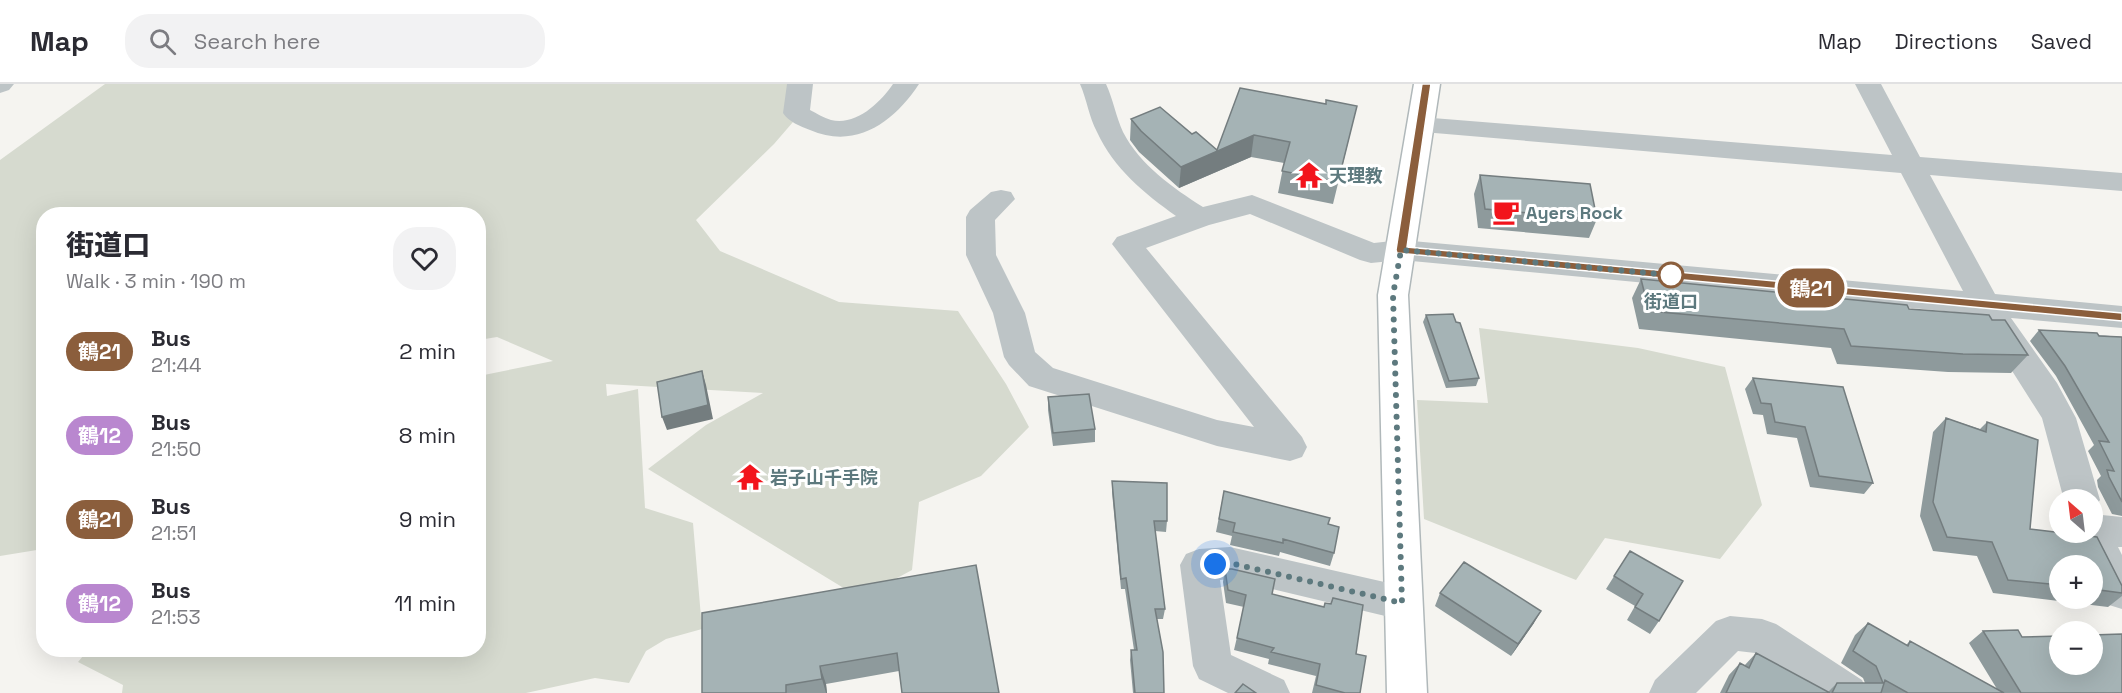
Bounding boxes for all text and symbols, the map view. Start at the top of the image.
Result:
search box [125,14,545,68]
text: Map [30,23,89,59]
icon: search [146,25,179,58]
text: Search here [194,27,321,55]
text: Map [1818,28,1862,55]
text: Directions [1895,28,1998,55]
text: Saved [2031,28,2092,55]
temple icon: 天理教 [1294,160,1324,190]
place label: 天理教 [1329,164,1383,187]
cafe icon: Ayers Rock [1491,197,1521,227]
place label: Ayers Rock [1526,201,1623,224]
text: 街道口 [66,227,150,263]
button: heart [393,227,456,290]
marker: 街道口 [1658,262,1684,288]
text: Walk · 3 min · 190 m [66,268,246,294]
line badge: 鶴21 [1776,268,1846,308]
text: 鶴21 [1790,275,1832,302]
place label: 街道口 [1644,290,1698,313]
text: Bus [151,324,191,352]
text: 2 min [399,337,456,365]
text: 鶴21 [78,338,121,365]
text: 21:44 [151,352,201,378]
text: Bus [151,408,191,436]
text: 8 min [399,421,456,449]
text: 鶴12 [78,422,121,449]
text: 21:50 [151,436,201,462]
temple icon: 岩子山千手院 [735,462,765,492]
place label: 岩子山千手院 [770,466,878,489]
north arrow [2049,489,2103,543]
map controls [2049,489,2103,675]
text: Bus [151,492,191,520]
text: 9 min [399,505,456,533]
text: 鶴21 [78,506,121,533]
text: 21:51 [151,520,197,546]
your location [1200,549,1230,579]
button: + [2049,555,2103,609]
text: Bus [151,576,191,604]
text: 11 min [394,589,456,617]
text: 鶴12 [78,590,121,617]
text: 21:53 [151,604,201,630]
button: − [2049,621,2103,675]

